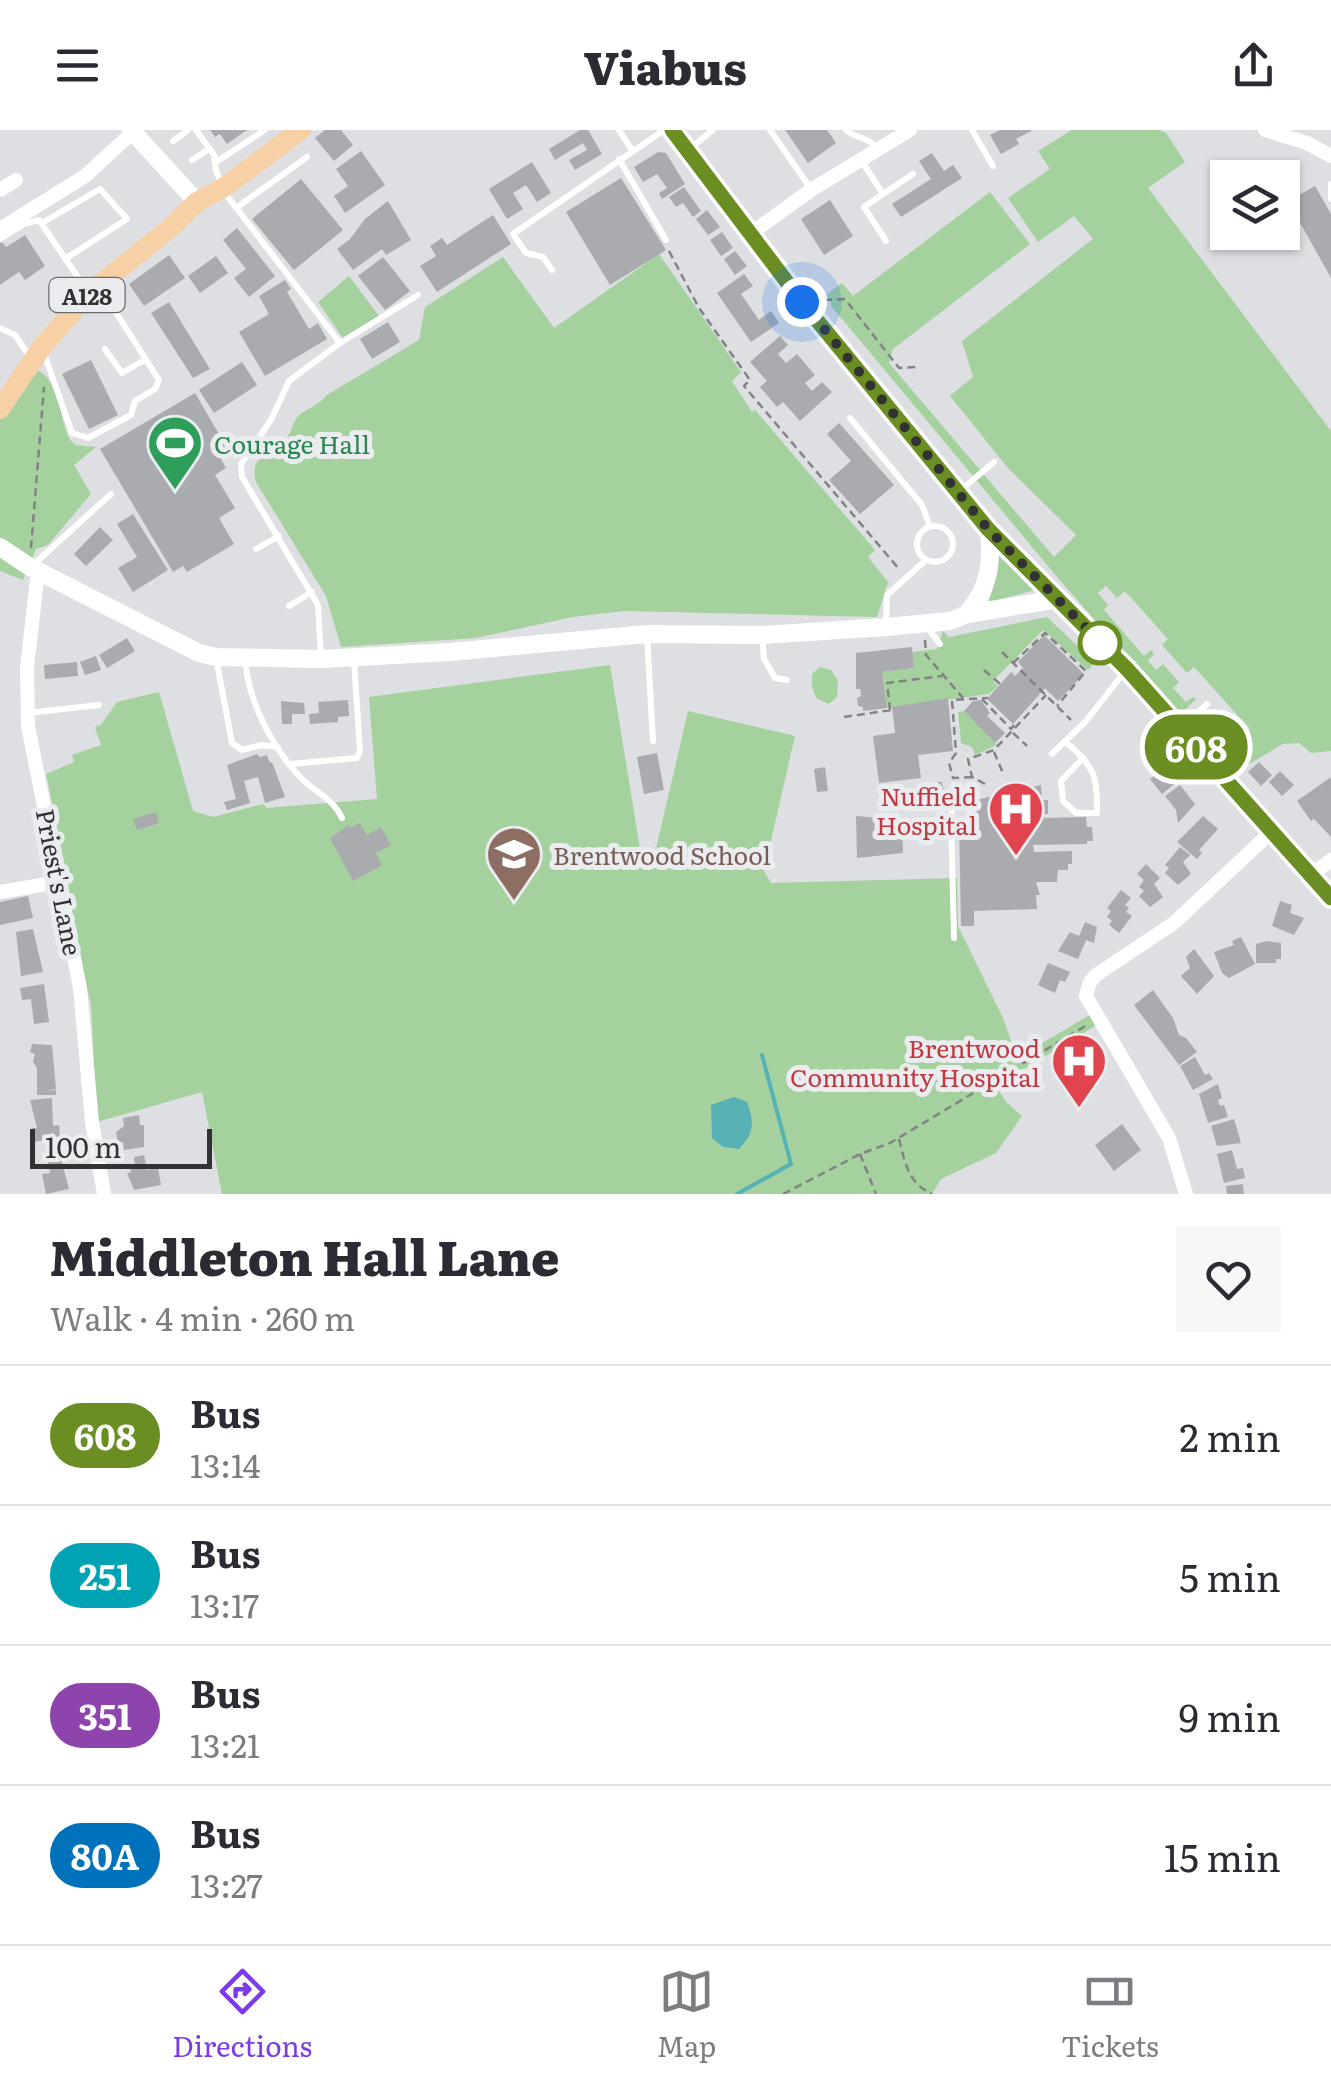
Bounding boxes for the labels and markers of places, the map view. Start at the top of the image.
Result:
sports icon: Courage Hall [145,413,205,492]
place label: Courage Hall [214,425,370,462]
unlabelled marker [1079,622,1121,664]
place label: Nuffield Hospital [876,777,977,843]
hospital icon: Nuffield Hospital [986,779,1046,858]
school or university icon: Brentwood School [484,824,544,903]
place label: Brentwood School [553,836,771,873]
place label: Brentwood Community Hospital [790,1029,1040,1095]
hospital icon: Brentwood Community Hospital [1049,1031,1109,1110]

